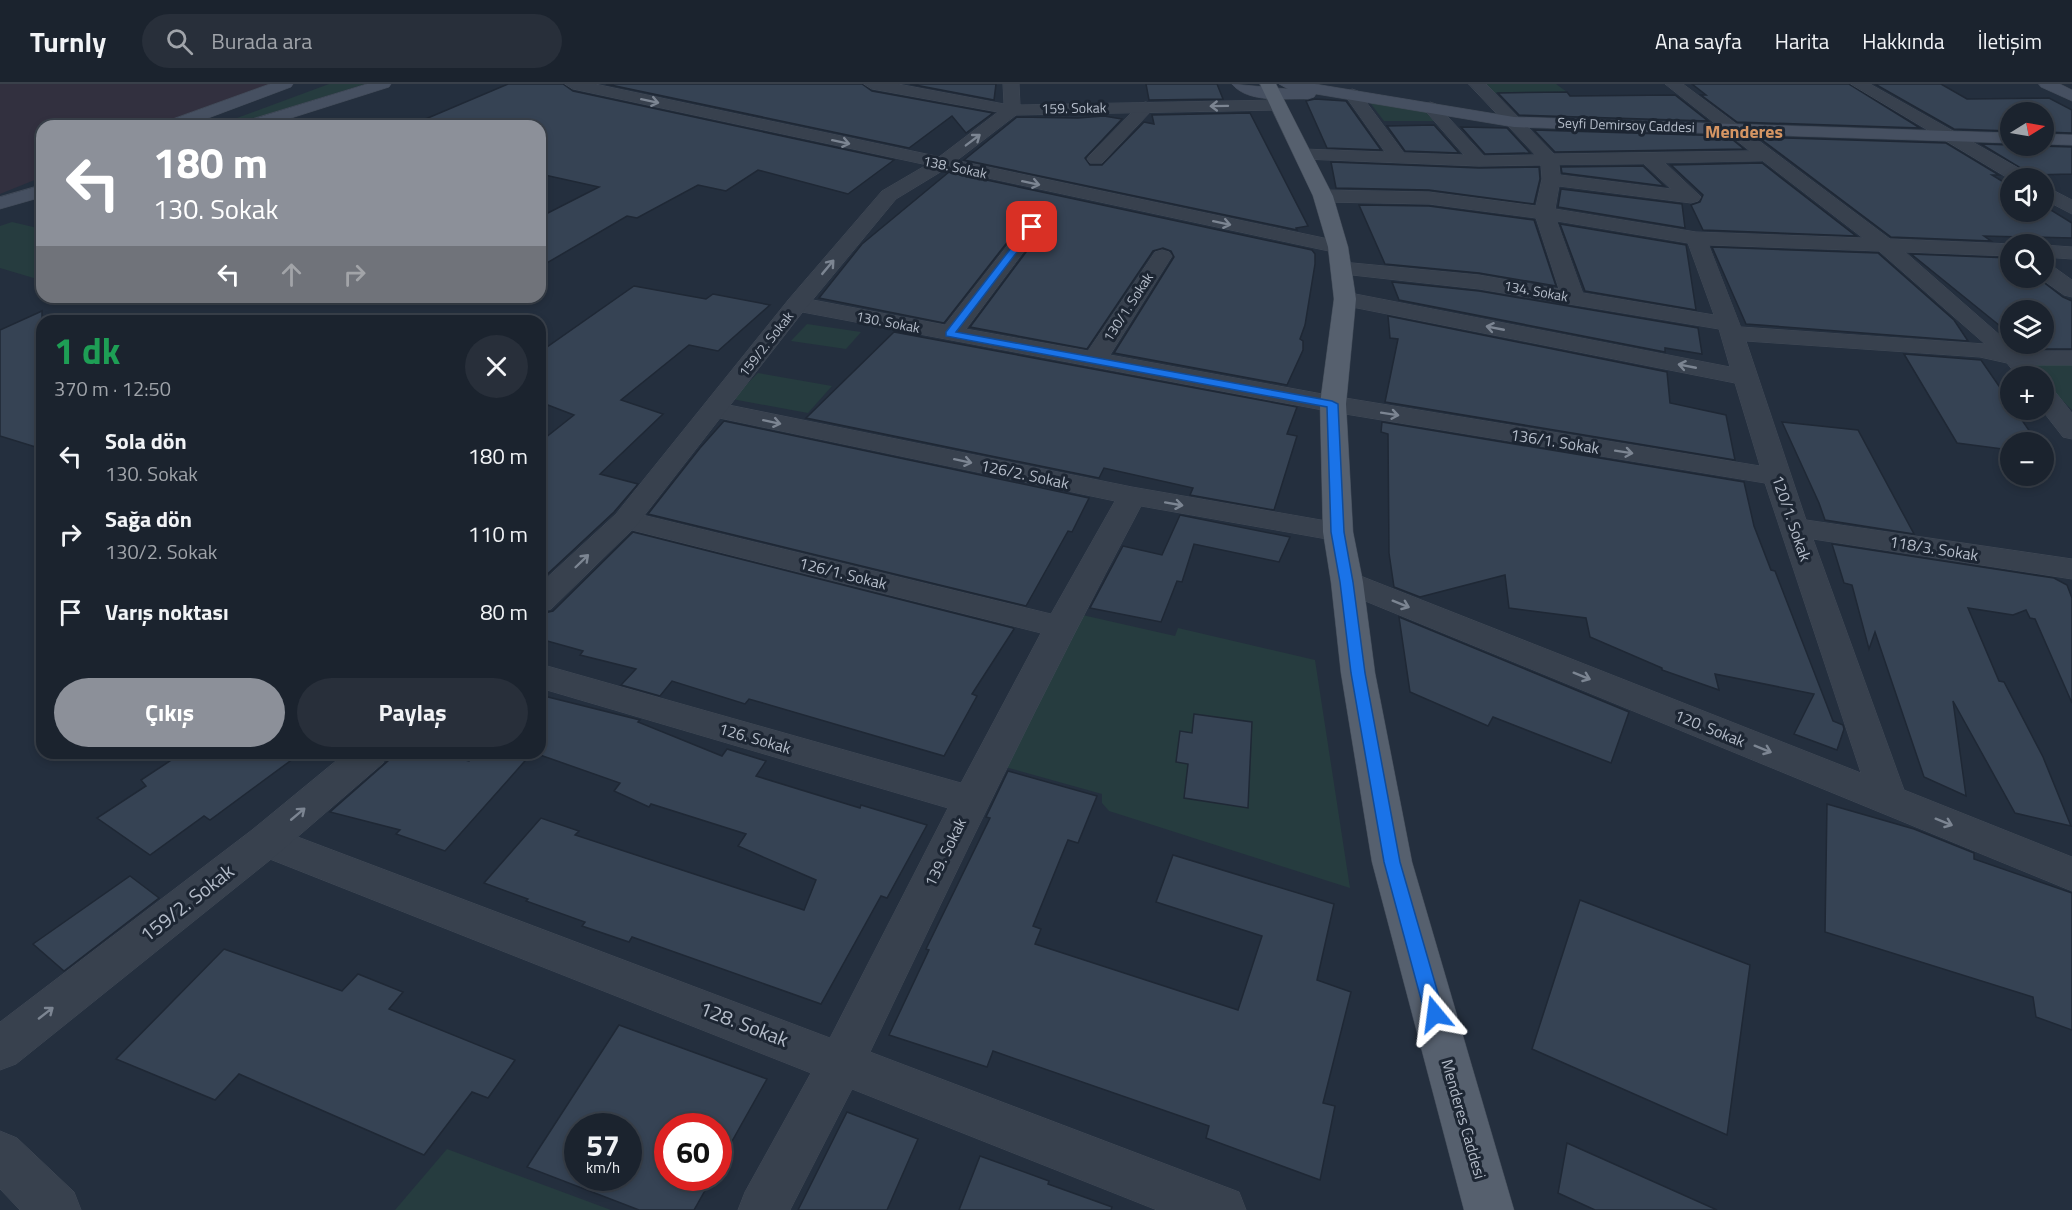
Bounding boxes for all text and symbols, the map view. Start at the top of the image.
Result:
search box [142,14,562,68]
text: Turnly [30,20,106,63]
text: Burada ara [211,24,312,58]
icon: search [163,25,196,58]
text: Ana sayfa [1655,25,1742,57]
text: Harita [1775,25,1829,57]
text: Hakkında [1862,25,1945,57]
text: İletişim [1978,25,2042,57]
one-way arrow [640,96,659,107]
street label: 159. Sokak [1041,96,1107,119]
one-way arrow [1210,100,1230,111]
north arrow [2000,102,2054,156]
map controls [2000,102,2054,486]
street label: Seyfi Demirsoy Caddesi [1557,112,1695,137]
district label: Menderes [1705,118,1783,145]
text: 180 m [153,130,268,194]
one-way arrow [965,133,981,146]
one-way arrow [831,137,850,149]
icon: left [54,144,132,222]
street label: 138. Sokak [921,149,989,184]
button: sound [2000,168,2054,222]
one-way arrow [1021,178,1041,189]
text: 130. Sokak [153,188,278,229]
pin [1006,201,1057,252]
icon: arrive [1015,210,1048,243]
one-way arrow [1212,218,1232,229]
button: search [2000,234,2054,288]
icon: left [212,258,245,291]
icon: ahead [275,258,308,291]
icon: right [338,258,371,291]
one-way arrow [822,259,835,275]
street label: 130/1. Sokak [1097,268,1158,345]
street label: 134. Sokak [1502,275,1570,307]
button: layers [2000,300,2054,354]
street label: 130. Sokak [854,305,922,338]
street label: 159/2. Sokak [733,306,798,381]
one-way arrow [1486,322,1506,333]
text: 1 dk [54,323,120,378]
button: close [465,335,528,398]
one-way arrow [1678,360,1697,371]
button: + [2000,366,2054,420]
text: 370 m · 12:50 [54,373,171,404]
one-way arrow [1380,408,1400,419]
one-way arrow [761,417,781,428]
street label: 136/1. Sokak [1509,422,1602,460]
text: Sola dön [105,424,187,458]
button: − [2000,432,2054,486]
text: 180 m [468,439,528,473]
icon: left [54,440,87,473]
one-way arrow [1614,446,1634,457]
street label: 126/2. Sokak [979,453,1072,495]
one-way arrow [952,456,972,467]
text: 130. Sokak [105,458,198,489]
street label: 120/1. Sokak [1766,472,1818,565]
one-way arrow [1164,498,1184,509]
text: Sağa dön [105,502,192,536]
text: 110 m [468,517,528,551]
icon: right [54,518,87,551]
street label: 118/3. Sokak [1888,529,1981,567]
text: 130/2. Sokak [105,536,217,567]
street label: 126/1. Sokak [797,550,890,596]
one-way arrow [575,554,590,569]
text: Varış noktası [105,595,229,629]
text: 80 m [480,595,528,629]
icon: arrive [54,596,87,629]
one-way arrow [1391,599,1410,610]
one-way arrow [1572,672,1591,683]
button: Çıkış [54,678,285,747]
button: Paylaş [297,678,528,747]
street label: 120. Sokak [1671,703,1749,753]
street label: 126. Sokak [716,716,794,760]
one-way arrow [1753,744,1772,755]
one-way arrow [290,807,305,821]
street label: 139. Sokak [918,813,972,891]
one-way arrow [1934,817,1953,828]
street label: 159/2. Sokak [133,856,241,949]
position arrow [1403,982,1467,1046]
street label: 128. Sokak [695,992,793,1055]
one-way arrow [38,1007,54,1020]
street label: Menderes Caddesi [1435,1056,1493,1182]
speed limit sign: 60 [654,1113,732,1191]
text: 57 [586,1122,620,1168]
text: km/h [586,1156,620,1179]

